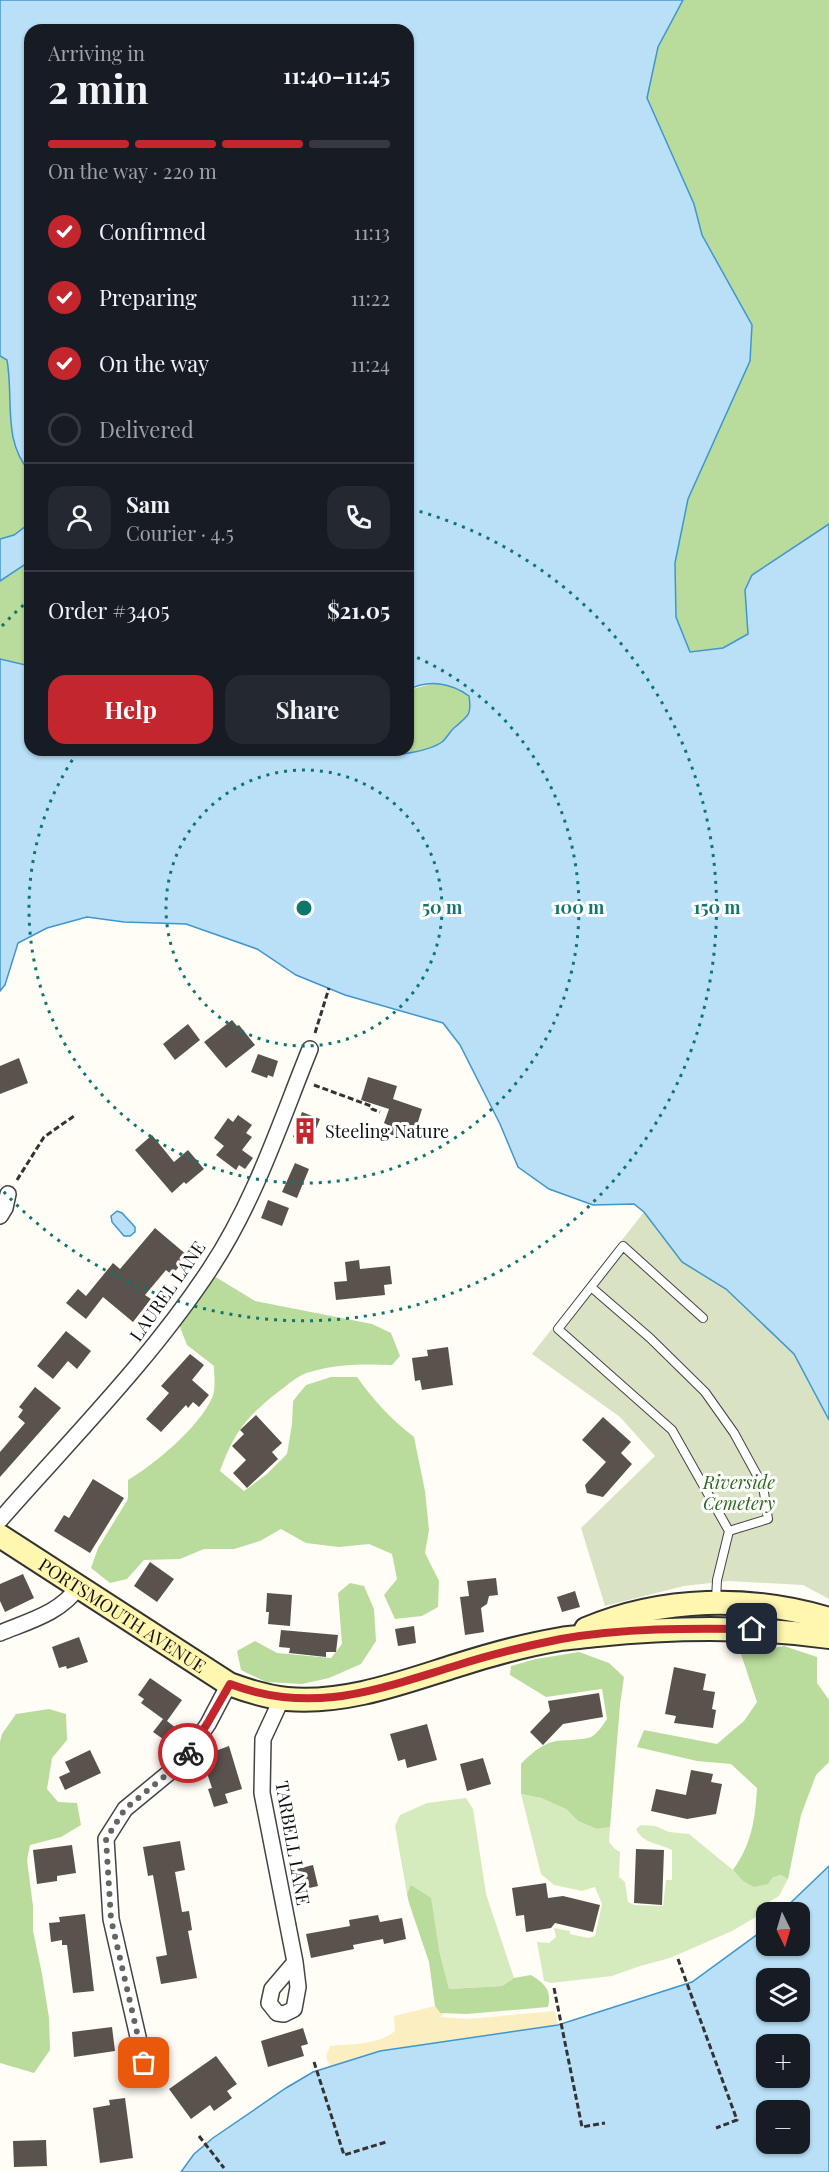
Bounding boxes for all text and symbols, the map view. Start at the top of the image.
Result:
text: Arriving in [48,39,145,66]
text: 11:40–11:45 [283,60,390,90]
text: 2 min [48,62,149,114]
text: On the way · 220 m [48,157,217,184]
icon: check [48,215,81,248]
text: Confirmed [99,216,206,246]
text: 11:13 [354,218,390,245]
icon: check [48,281,81,314]
text: Preparing [99,282,197,312]
text: 11:22 [351,284,390,311]
icon: check [48,347,81,380]
text: On the way [99,348,209,378]
text: 11:24 [350,350,390,377]
text: Delivered [99,414,194,444]
button: person [48,486,111,549]
button: phone [327,486,390,549]
text: Sam [126,489,170,519]
text: Courier · 4.5 [126,519,234,546]
text: Order #3405 [48,595,170,625]
text: $21.05 [327,595,390,625]
button: Help [48,675,213,744]
button: Share [225,675,390,744]
text: 50 m [422,895,463,919]
text: 100 m [554,895,605,919]
text: 150 m [693,895,741,919]
centre of rings [294,898,314,918]
building icon: Steeling Nature [290,1116,320,1146]
place label: Steeling Nature [325,1119,449,1143]
street label: LAUREL LANE [124,1236,210,1346]
park label: Riverside Cemetery [702,1470,775,1515]
street label: PORTSMOUTH AVENUE [34,1552,211,1678]
pin [726,1603,777,1654]
icon: home [735,1612,768,1645]
courier [158,1723,218,1783]
icon: bike [172,1737,205,1770]
street label: TARBELL LANE [270,1779,316,1907]
north arrow [756,1902,810,1956]
map controls [756,1902,810,2154]
button: layers [756,1968,810,2022]
button: + [756,2034,810,2088]
pin [118,2037,169,2088]
icon: bag [127,2046,160,2079]
button: − [756,2100,810,2154]

